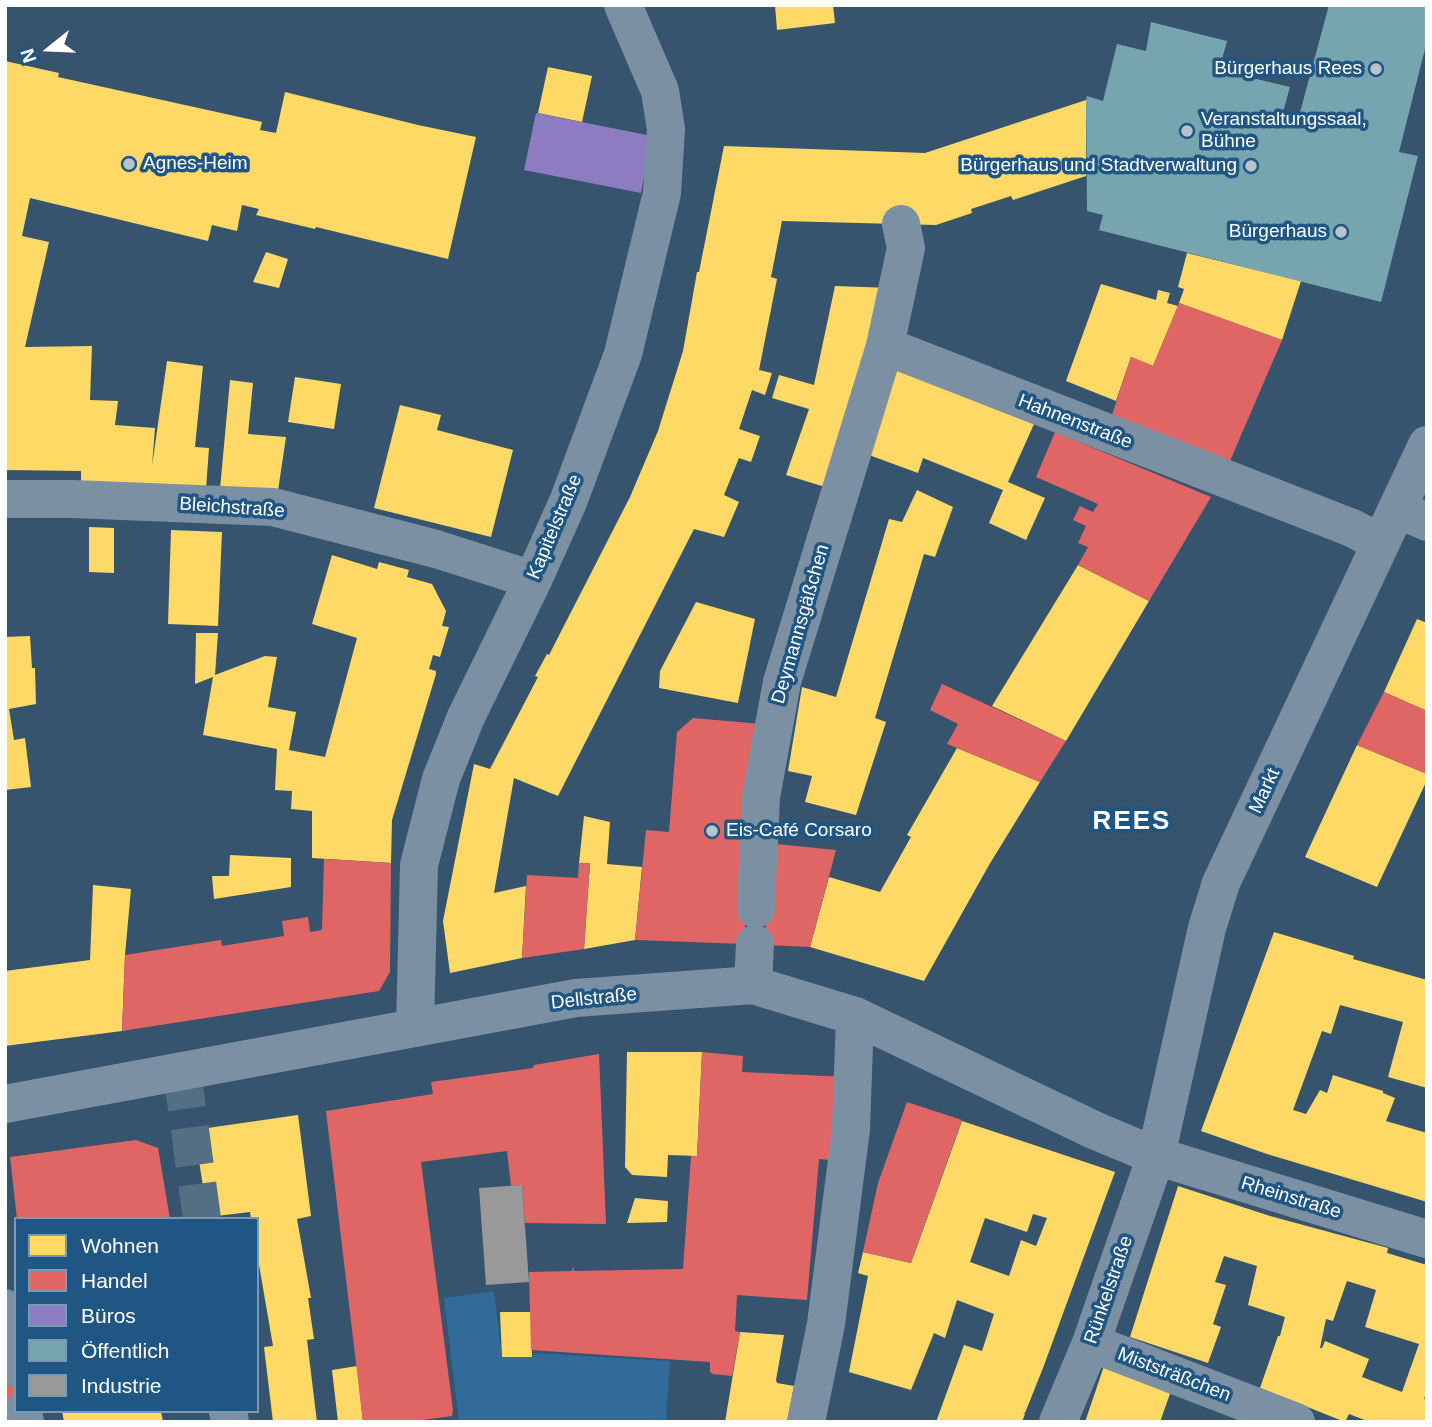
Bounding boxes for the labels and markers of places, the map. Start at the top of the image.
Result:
place label: Bürgerhaus Rees [1214,58,1362,80]
marker: Bürgerhaus Rees [1368,61,1384,77]
place label: Veranstaltungssaal, Bühne [1201,109,1367,153]
marker: Veranstaltungssaal, Bühne [1179,123,1195,139]
place label: Agnes-Heim [143,153,248,175]
place label: Bürgerhaus und Stadtverwaltung [960,155,1237,177]
marker: Agnes-Heim [121,156,137,172]
marker: Bürgerhaus und Stadtverwaltung [1243,158,1259,174]
place label: Bürgerhaus [1229,221,1327,243]
marker: Bürgerhaus [1333,224,1349,240]
place label: Eis-Café Corsaro [726,820,872,842]
marker: Eis-Café Corsaro [704,823,720,839]

